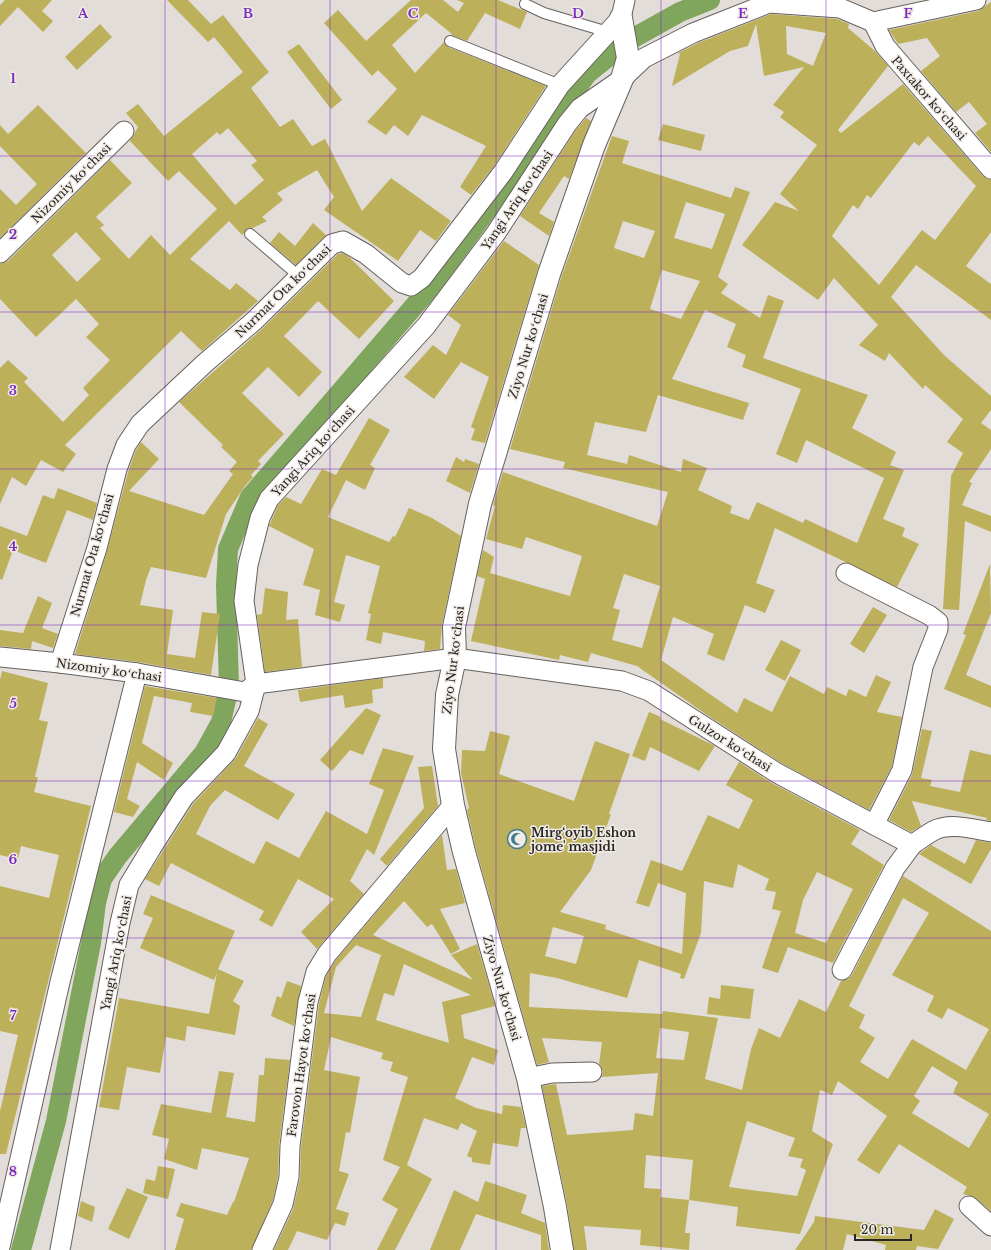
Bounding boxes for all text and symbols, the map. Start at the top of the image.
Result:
text: A [77,5,89,22]
text: B [243,5,253,22]
text: C [408,5,419,22]
text: D [572,5,584,22]
text: E [738,5,748,22]
text: F [904,5,913,22]
street label: Paxtakor koʻchasi [888,53,970,143]
text: 1 [10,70,16,87]
street label: Nizomiy koʻchasi [28,140,114,226]
street label: Yangi Ariq koʻchasi [478,147,556,253]
text: 2 [9,226,17,243]
street label: Nurmat Ota koʻchasi [232,241,334,341]
street label: Ziyo Nur koʻchasi [505,292,551,400]
text: 3 [9,382,17,399]
street label: Yangi Ariq koʻchasi [268,403,358,500]
street label: Nurmat Ota koʻchasi [67,492,117,618]
text: 4 [9,538,18,555]
street label: Ziyo Nur koʻchasi [439,605,467,715]
street label: Nizomiy koʻchasi [55,655,163,685]
text: 5 [9,695,17,712]
street label: Gulzor koʻchasi [686,711,774,775]
place label: Mirg‘oyib Eshon jome' masjidi [529,825,636,854]
mosque icon: Mirg‘oyib Eshon jome' masjidi [506,828,528,850]
text: 6 [9,851,18,868]
street label: Yangi Ariq koʻchasi [97,894,135,1013]
street label: Ziyo Nur koʻchasi [480,933,524,1043]
street label: Farovon Hayot koʻchasi [284,992,318,1138]
text: 7 [10,1007,17,1024]
text: 8 [9,1163,17,1180]
scale bar [855,1216,911,1242]
text: 20 m [861,1222,893,1237]

